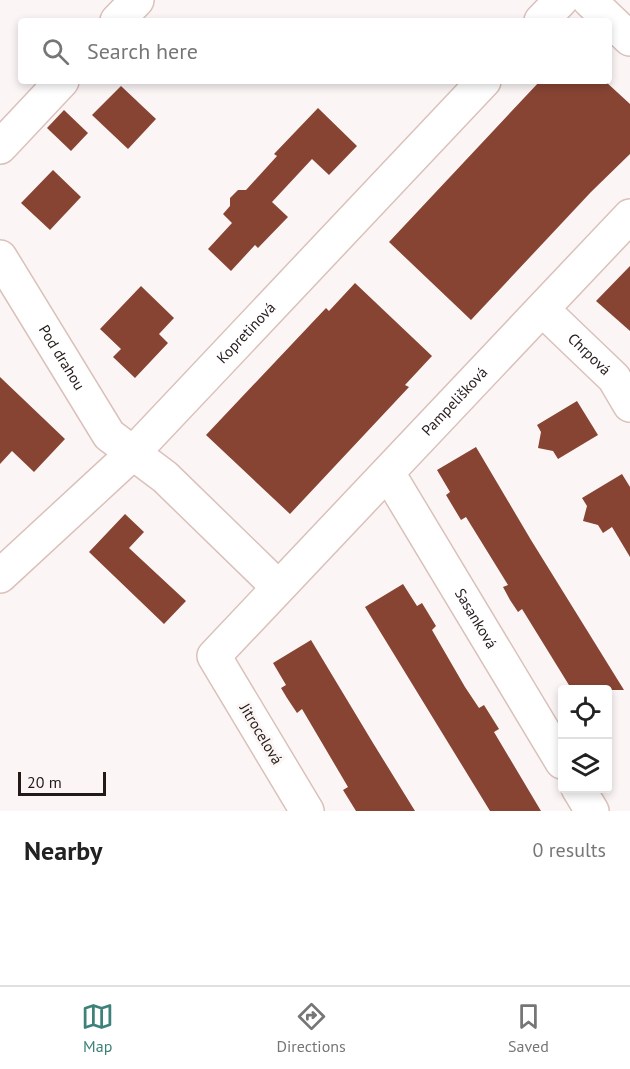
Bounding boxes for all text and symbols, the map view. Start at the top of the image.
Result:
search box [18,18,612,84]
icon: search [39,35,72,68]
text: Search here [87,37,198,65]
street label: Kopretinová [212,298,279,367]
street label: Pod drahou [35,321,89,393]
street label: Chrpová [564,329,615,379]
street label: Pampelišková [417,363,491,440]
street label: Sasanková [451,585,502,652]
map controls [558,685,612,793]
button: locate [558,685,612,739]
street label: Jitrocelová [235,699,287,768]
button: layers [558,739,612,793]
scale bar [18,769,106,796]
text: 20 m [27,772,62,792]
text: Nearby [24,834,102,867]
text: 0 results [533,837,606,863]
tab: Map [81,1000,114,1056]
tab: Directions [277,1000,346,1056]
tab: Saved [508,1000,549,1056]

